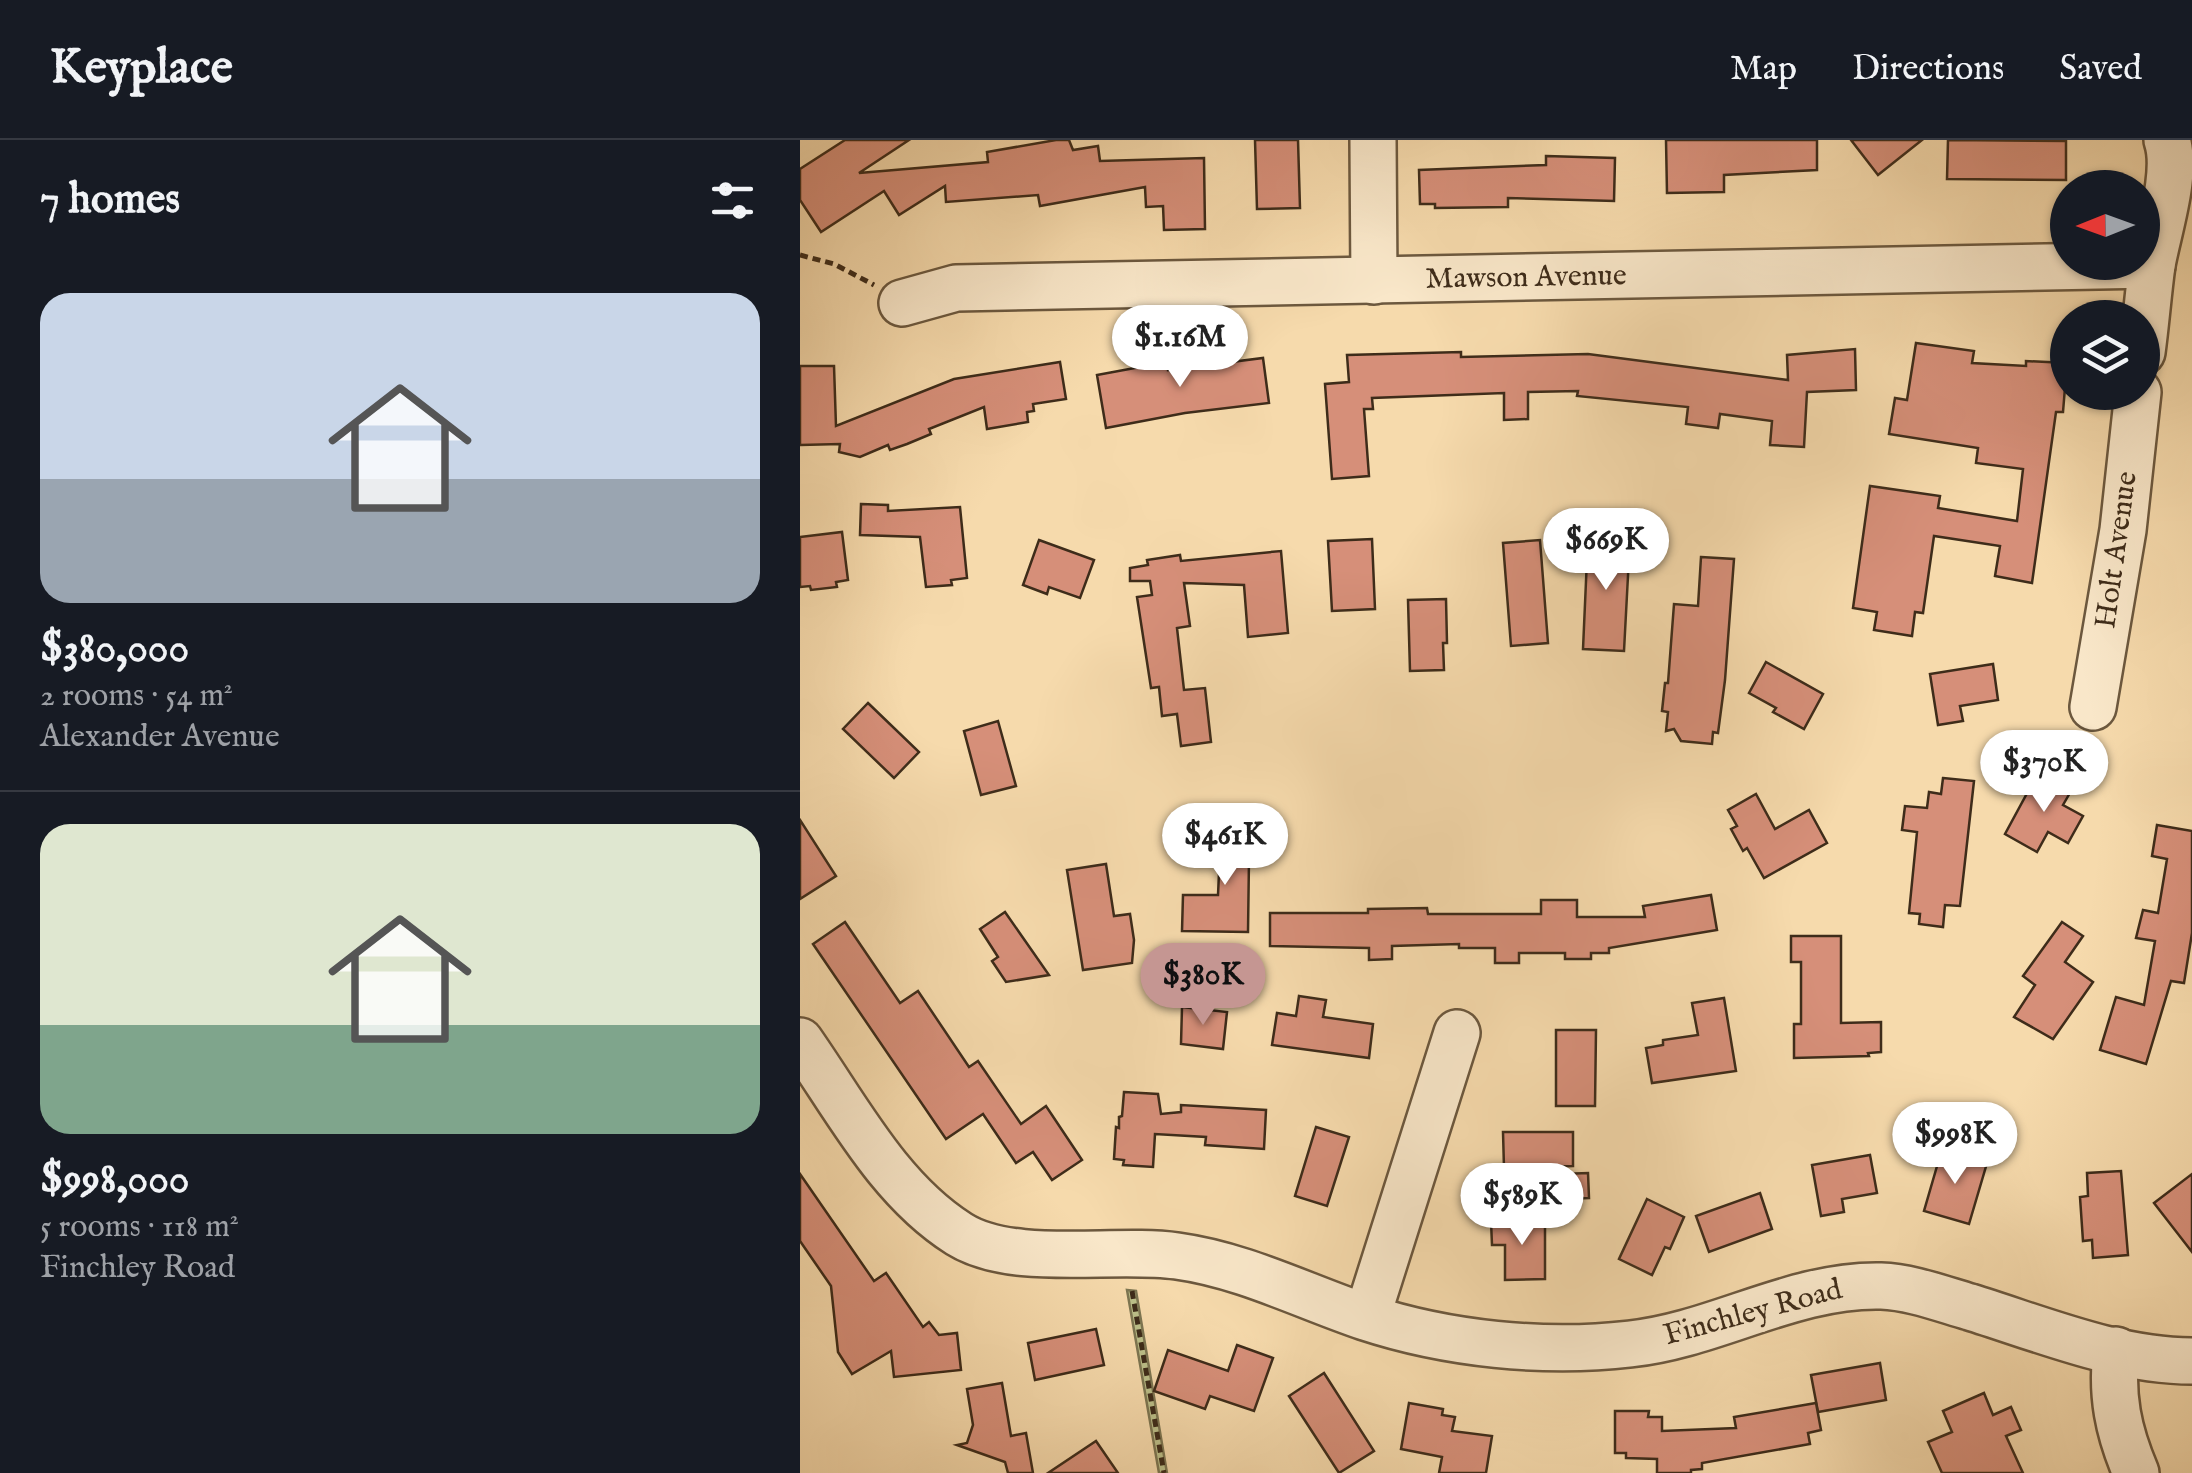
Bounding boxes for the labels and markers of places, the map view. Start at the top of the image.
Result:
pin: $1.16M [1099,305,1261,390]
pin: $669K [1536,508,1676,593]
pin: $370K [1974,730,2114,815]
pin: $461K [1155,803,1295,888]
pin: $380K [1133,943,1273,1028]
pin: $998K [1885,1102,2025,1187]
pin: $589K [1452,1163,1592,1248]

